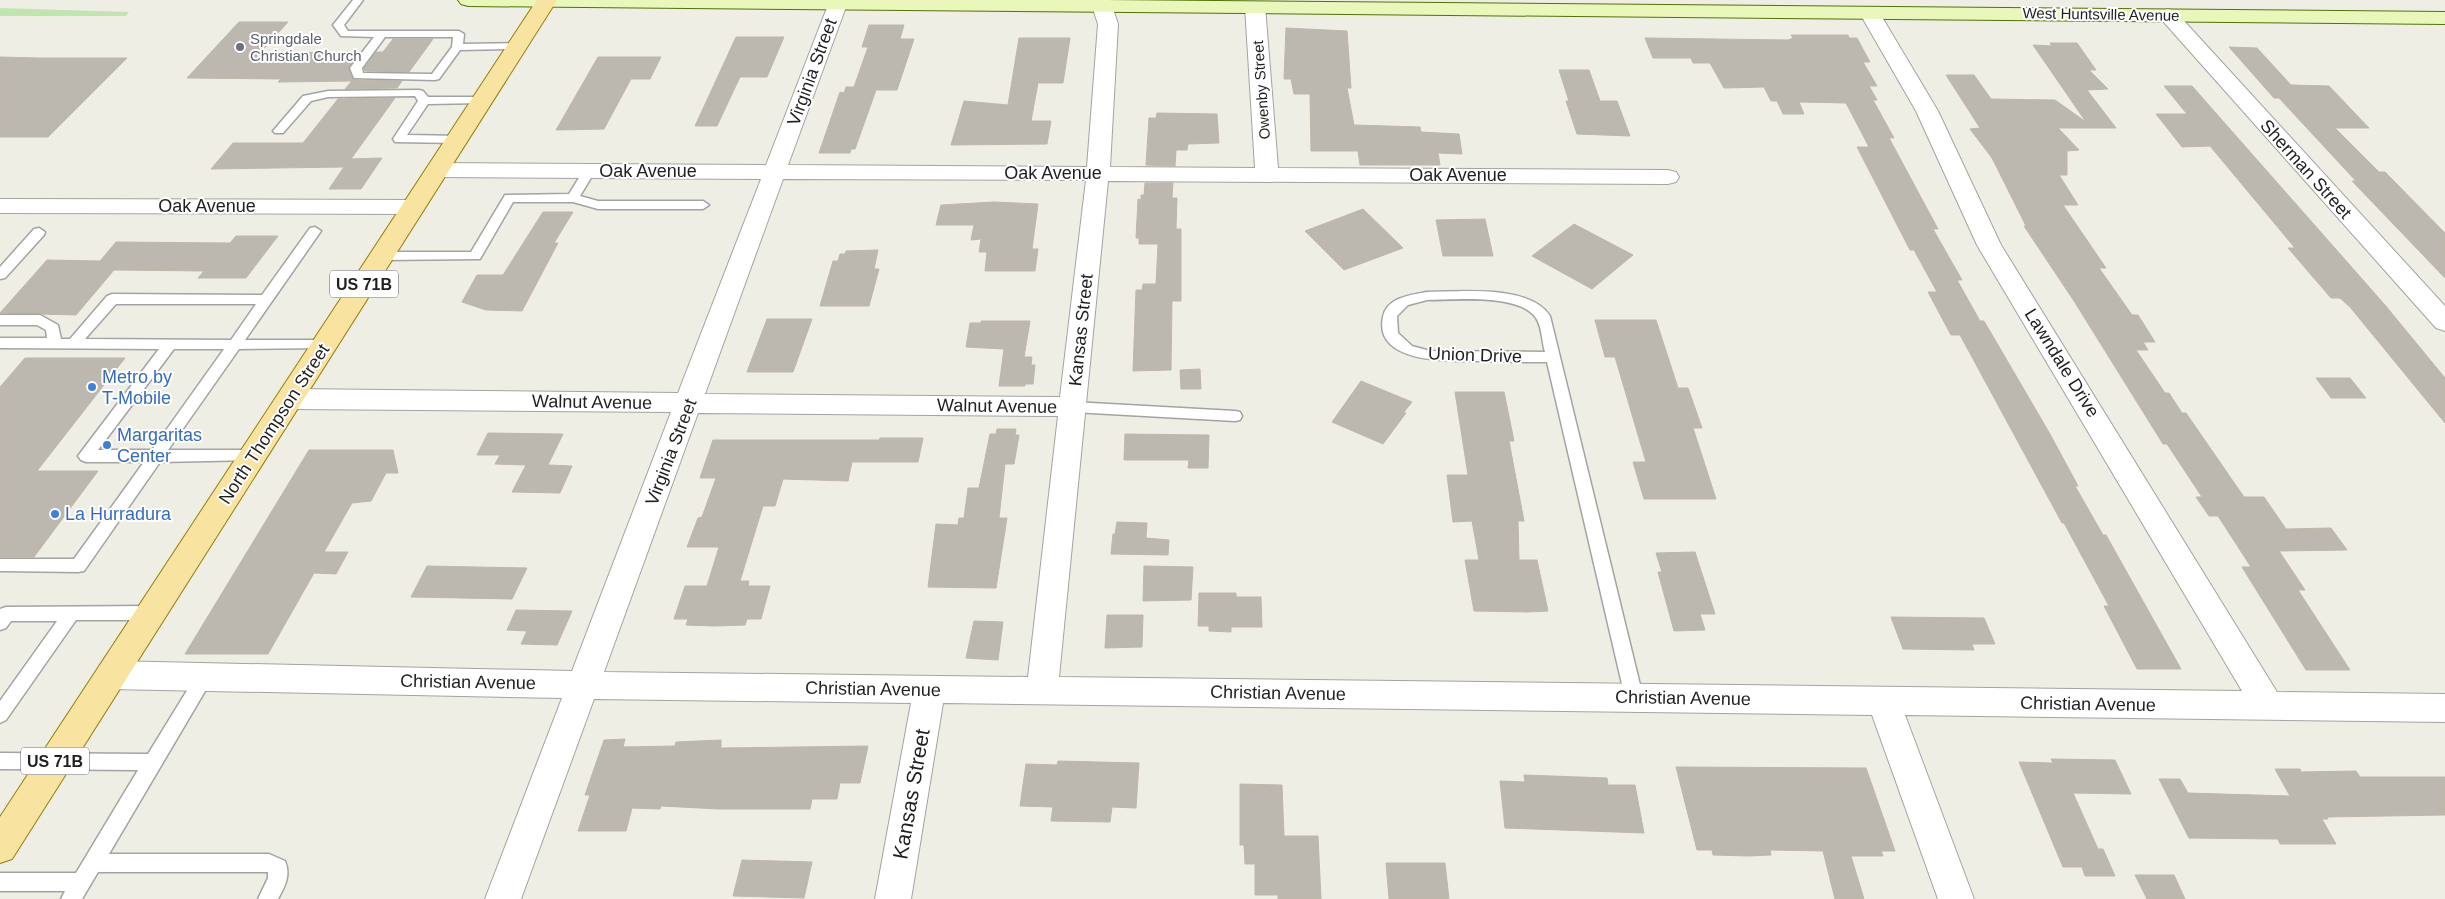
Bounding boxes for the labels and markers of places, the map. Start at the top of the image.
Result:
place label: Springdale Christian Church [250,30,362,64]
marker: Springdale Christian Church [234,41,246,53]
place label: Metro by T-Mobile [102,367,172,408]
marker: Metro by T-Mobile [86,381,98,393]
place label: Margaritas Center [117,425,202,466]
marker: Margaritas Center [101,439,113,451]
place label: La Hurradura [65,504,172,524]
marker: La Hurradura [49,508,61,520]

